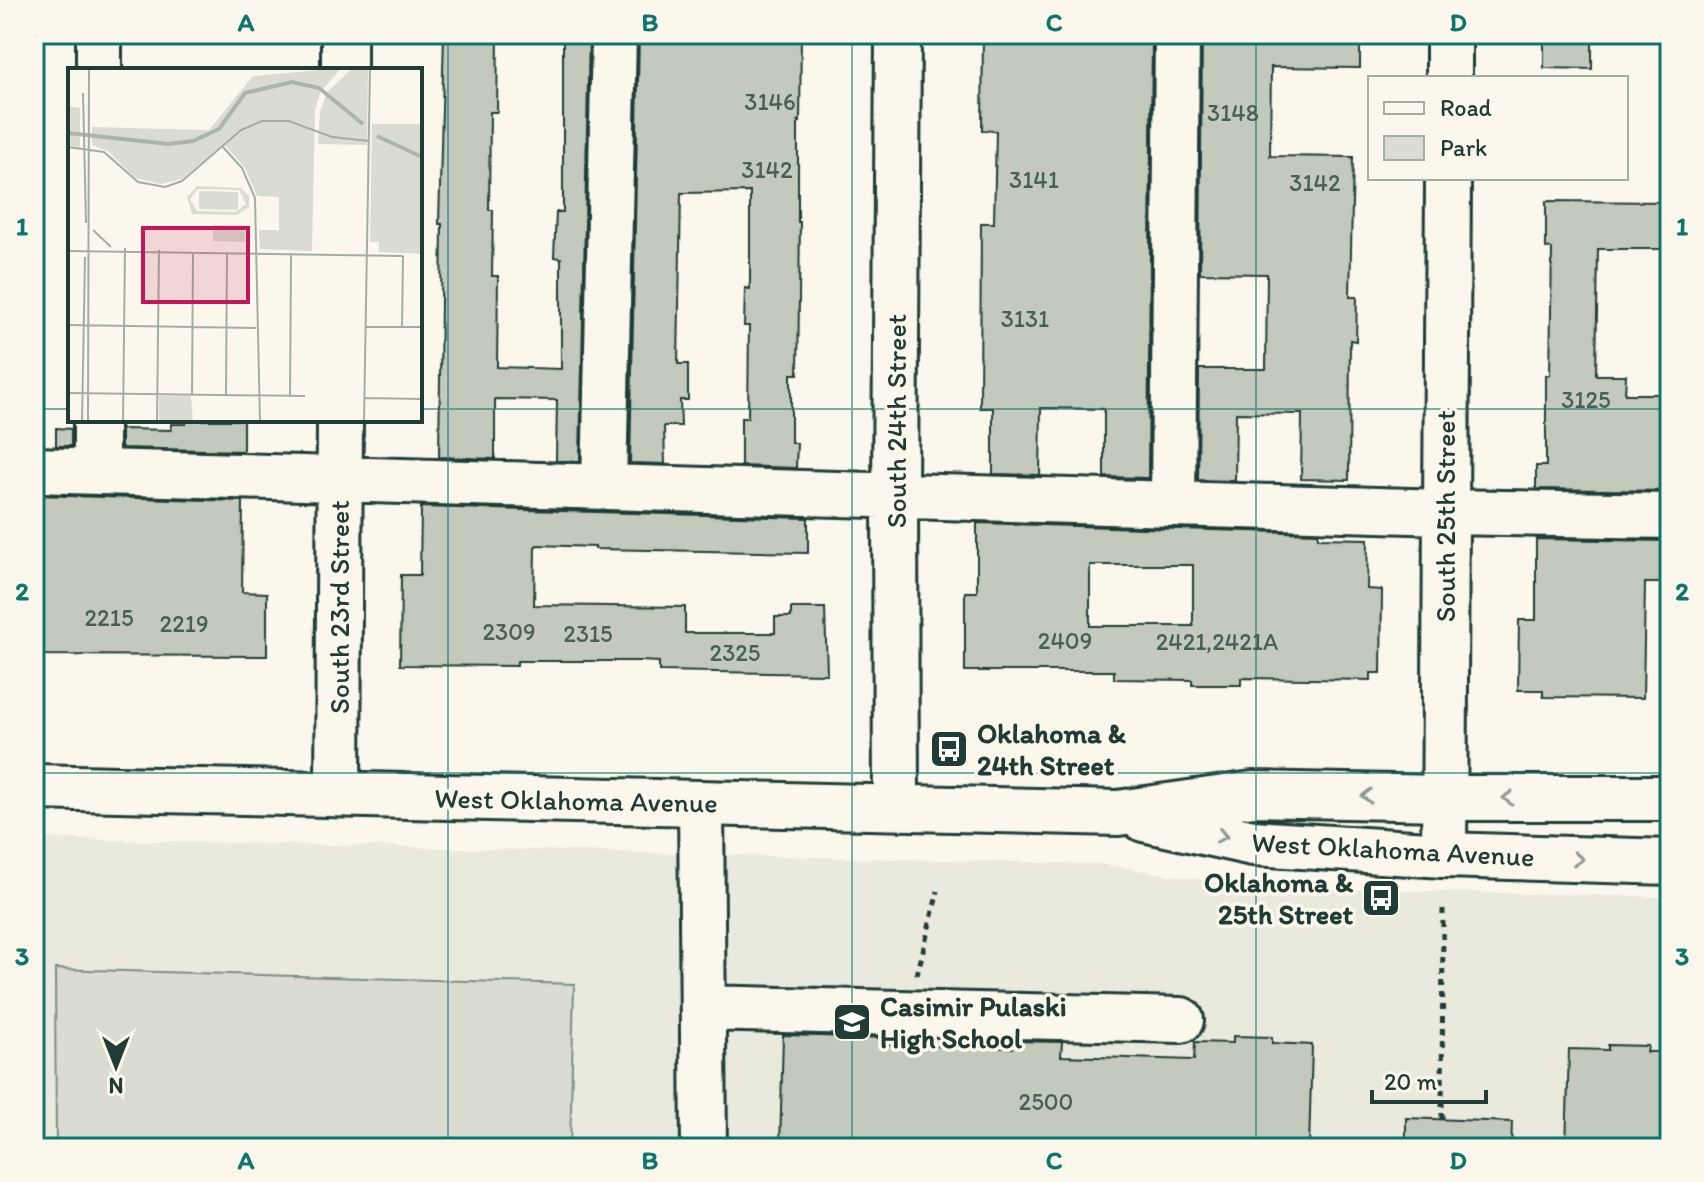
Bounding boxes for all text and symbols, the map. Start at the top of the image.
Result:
text: A [237,6,255,38]
text: B [642,6,659,38]
text: C [1046,6,1063,38]
text: D [1449,6,1467,38]
inset map [68,68,422,422]
legend [1368,76,1628,180]
house number: 3146 [744,87,796,116]
text: Road [1440,93,1492,122]
house number: 3148 [1207,98,1259,127]
text: Park [1440,133,1487,162]
house number: 3142 [741,155,793,184]
house number: 3141 [1009,165,1059,194]
house number: 3142 [1289,168,1341,197]
text: 1 [16,210,28,242]
text: 1 [1676,210,1688,242]
house number: 3131 [1001,304,1049,333]
street label: South 24th Street [879,314,913,528]
house number: 3125 [1561,385,1611,414]
street label: South 25th Street [1428,410,1462,622]
street label: South 23rd Street [322,500,356,714]
text: 2 [15,575,29,607]
text: 2 [1675,575,1689,607]
house number: 2215 [85,603,133,632]
house number: 2219 [160,609,208,638]
house number: 2309 [482,617,536,646]
house number: 2315 [563,619,613,648]
house number: 2409 [1038,626,1092,655]
house number: 2421,2421A [1156,627,1278,656]
house number: 2325 [710,638,760,667]
place label: Oklahoma & 24th Street [977,716,1127,782]
bus stop icon: Oklahoma & 24th Street [928,728,970,770]
street label: West Oklahoma Avenue [434,781,718,819]
one-way arrow [1360,788,1373,805]
one-way arrow [1501,789,1514,807]
street label: West Oklahoma Avenue [1251,825,1535,873]
one-way arrow [1214,827,1228,844]
one-way arrow [1572,851,1585,868]
place label: Oklahoma & 25th Street [1204,865,1354,931]
bus stop icon: Oklahoma & 25th Street [1360,877,1402,919]
text: 3 [15,940,29,972]
text: 3 [1675,940,1689,972]
place label: Casimir Pulaski High School [880,989,1067,1055]
school or university icon: Casimir Pulaski High School [831,1001,873,1043]
north arrow [76,1026,156,1106]
scale bar [1372,1054,1486,1104]
text: 20 m [1384,1067,1437,1096]
text: N [109,1072,123,1099]
house number: 2500 [1019,1087,1073,1116]
text: A [237,1144,255,1176]
text: B [642,1144,659,1176]
text: C [1046,1144,1063,1176]
text: D [1449,1144,1467,1176]

